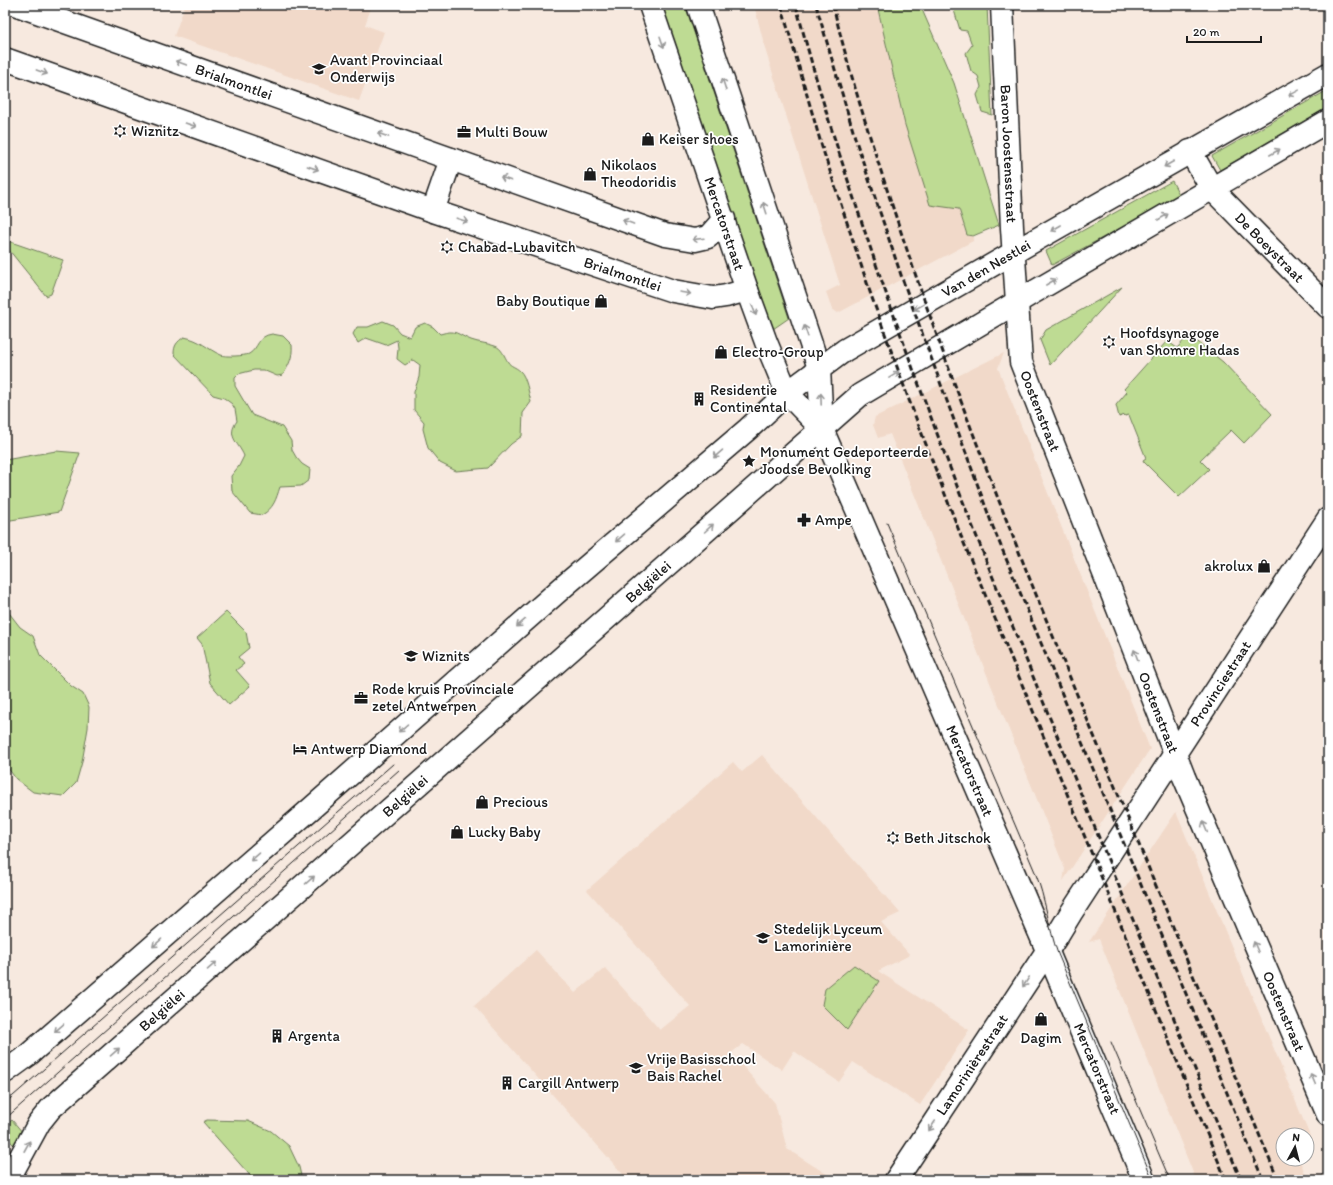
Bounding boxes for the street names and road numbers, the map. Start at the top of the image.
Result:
street label: Brialmontlei [193,60,275,104]
street label: Baron Joostensstraat [997,84,1021,224]
street label: Mercatorstraat [700,175,749,273]
street label: De Boeystraat [1231,209,1308,287]
street label: Van den Nestlei [938,236,1034,301]
street label: Brialmontlei [581,253,664,295]
street label: Oostenstraat [1016,368,1064,454]
street label: Belgiëlei [621,557,675,607]
street label: Provinciestraat [1186,637,1255,730]
street label: Oostenstraat [1135,669,1183,756]
street label: Mercatorstraat [942,722,997,819]
street label: Belgiëlei [378,771,432,821]
street label: Oostenstraat [1259,968,1309,1055]
street label: Belgiëlei [135,985,189,1035]
street label: Lamorinièrestraat [932,1011,1012,1119]
street label: Mercatorstraat [1070,1020,1124,1117]

